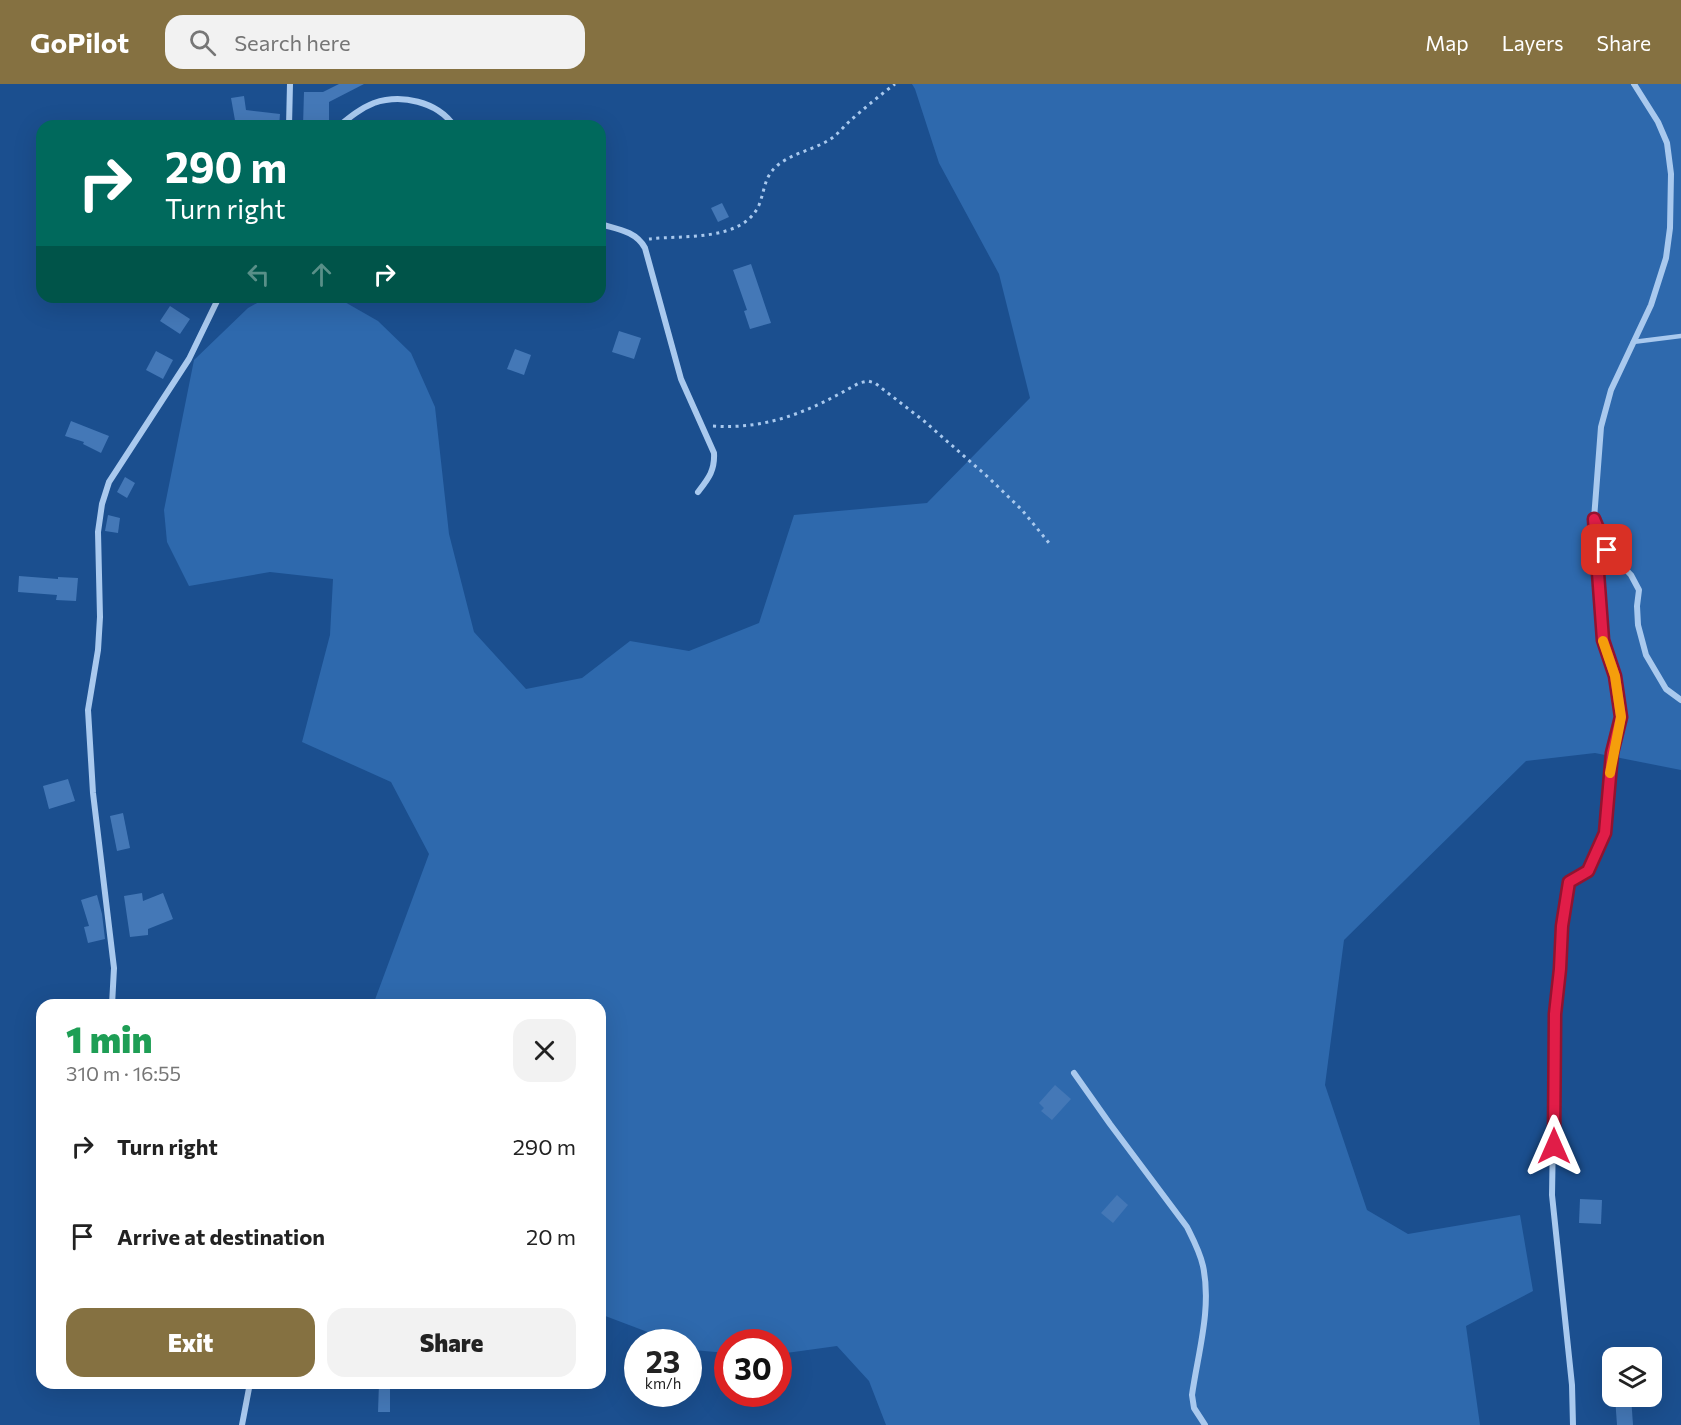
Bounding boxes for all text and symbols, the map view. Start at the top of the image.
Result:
search box [165,15,585,69]
text: GoPilot [30,25,129,59]
icon: search [186,26,219,59]
text: Search here [234,29,351,56]
text: Map [1425,30,1469,55]
text: Layers [1502,30,1564,55]
text: Share [1597,30,1651,55]
text: 290 m [165,140,287,192]
icon: right [66,144,144,222]
text: Turn right [165,192,285,225]
icon: left [242,258,275,291]
icon: ahead [305,258,338,291]
icon: right [368,258,401,291]
pin [1581,524,1632,575]
icon: arrive [1590,533,1623,566]
text: 1 min [66,1016,152,1060]
button: close [513,1019,576,1082]
text: 310 m · 16:55 [66,1061,181,1085]
position arrow [1522,1114,1586,1178]
icon: right [66,1130,99,1163]
text: Turn right [117,1133,218,1160]
text: 290 m [513,1133,576,1160]
icon: arrive [66,1220,99,1253]
text: Arrive at destination [117,1223,325,1250]
text: 20 m [526,1223,576,1250]
button: Exit [66,1308,315,1377]
button: Share [327,1308,576,1377]
speed limit sign: 30 [714,1329,792,1407]
text: 23 [646,1342,680,1379]
map controls [1602,1347,1662,1407]
button: layers [1602,1347,1662,1407]
text: km/h [645,1374,681,1392]

